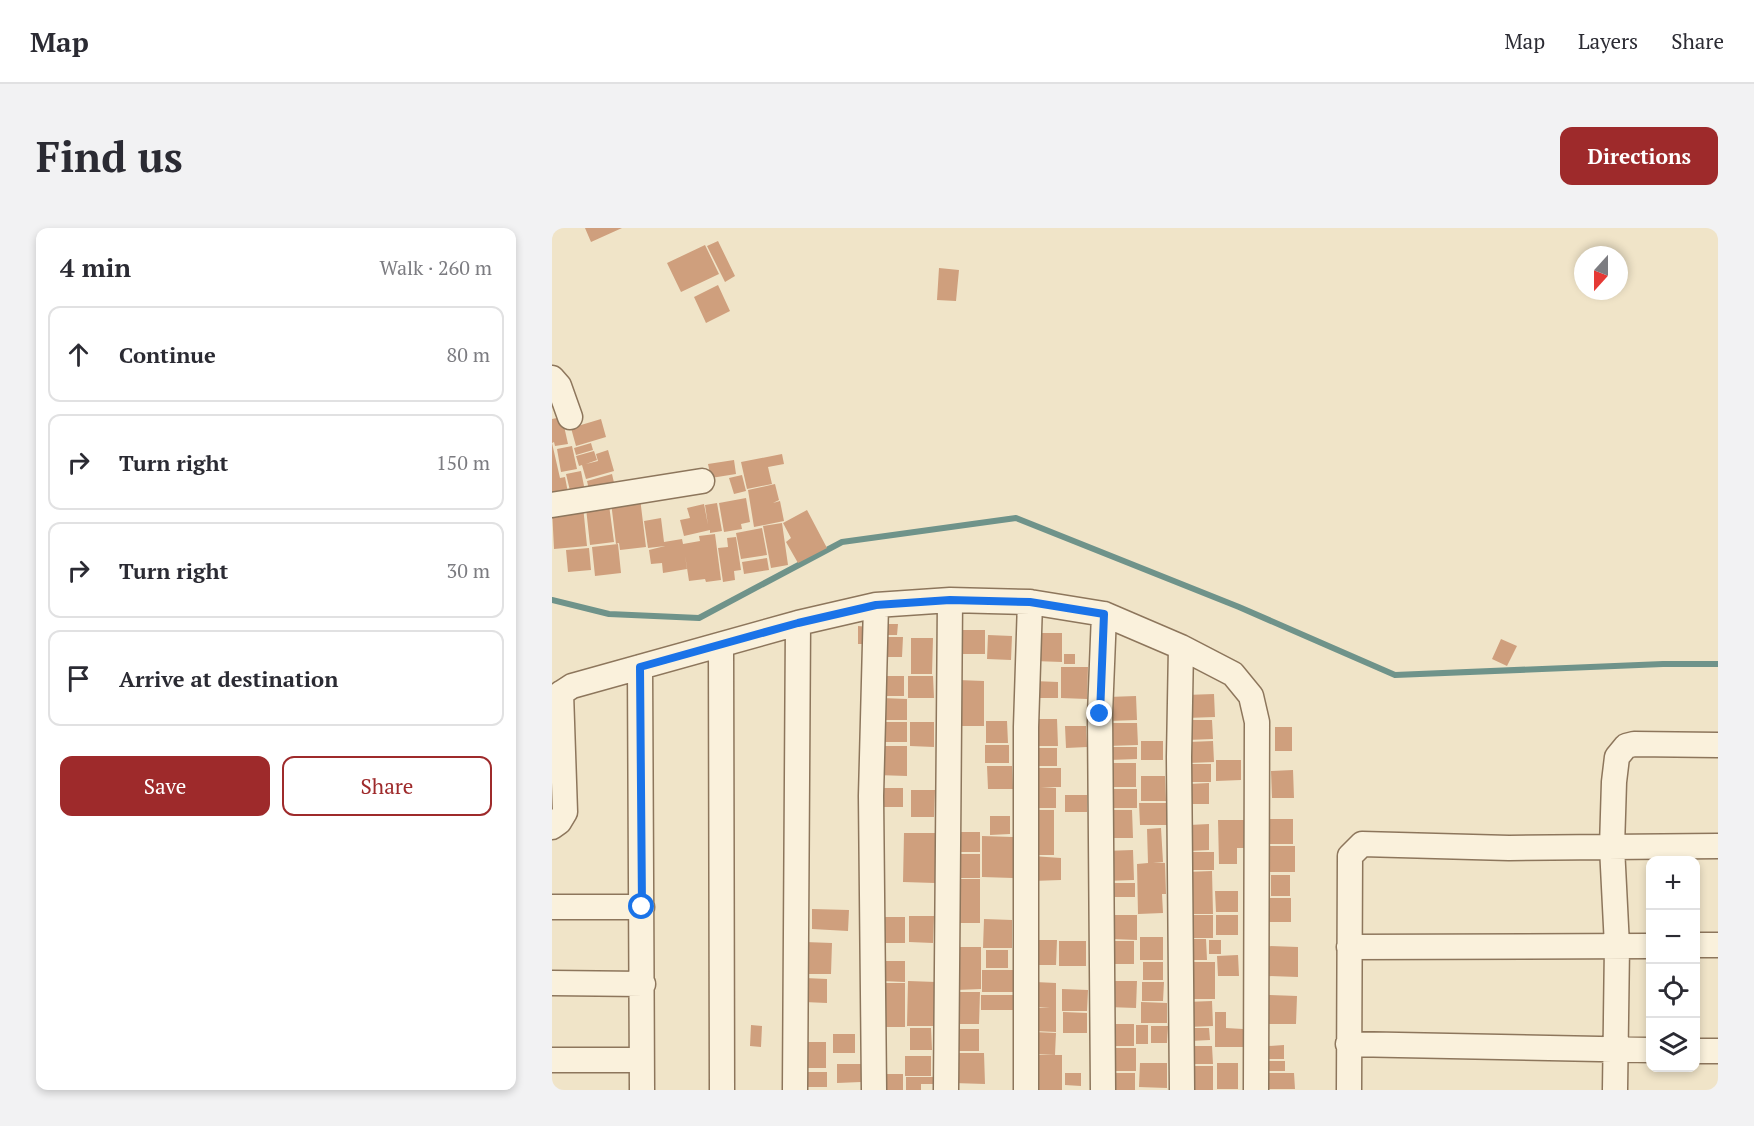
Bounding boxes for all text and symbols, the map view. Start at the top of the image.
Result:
text: Map [30,23,89,60]
text: Map [1504,27,1545,55]
text: Layers [1578,27,1638,55]
text: Share [1671,27,1724,55]
button: Directions [1560,127,1718,185]
text: Find us [36,128,183,184]
north arrow [1574,246,1628,300]
text: 4 min [60,250,131,284]
text: Walk · 260 m [380,254,492,281]
icon: ahead [62,338,95,371]
text: Continue [119,340,216,369]
text: 80 m [447,341,490,368]
icon: right [62,446,95,479]
text: Turn right [119,448,228,477]
text: 150 m [436,449,490,476]
icon: right [62,554,95,587]
text: Turn right [119,556,228,585]
text: 30 m [447,557,490,584]
icon: arrive [62,662,95,695]
text: Arrive at destination [119,664,338,693]
route end [1086,700,1112,726]
button: Save [60,756,270,816]
button: Share [282,756,492,816]
map controls [1646,856,1700,1072]
button: + [1646,856,1700,910]
route start [628,893,654,919]
button: − [1646,910,1700,964]
button: locate [1646,964,1700,1018]
button: layers [1646,1018,1700,1072]

